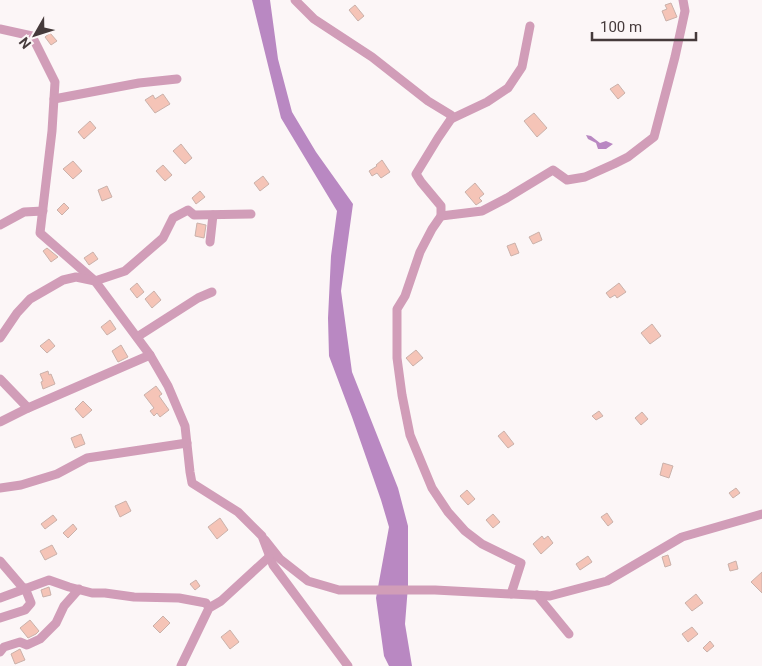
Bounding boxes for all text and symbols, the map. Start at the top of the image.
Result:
north arrow [10,10,60,60]
scale bar [592,10,696,42]
text: 100 m [600,18,642,36]
text: N [16,34,34,52]

